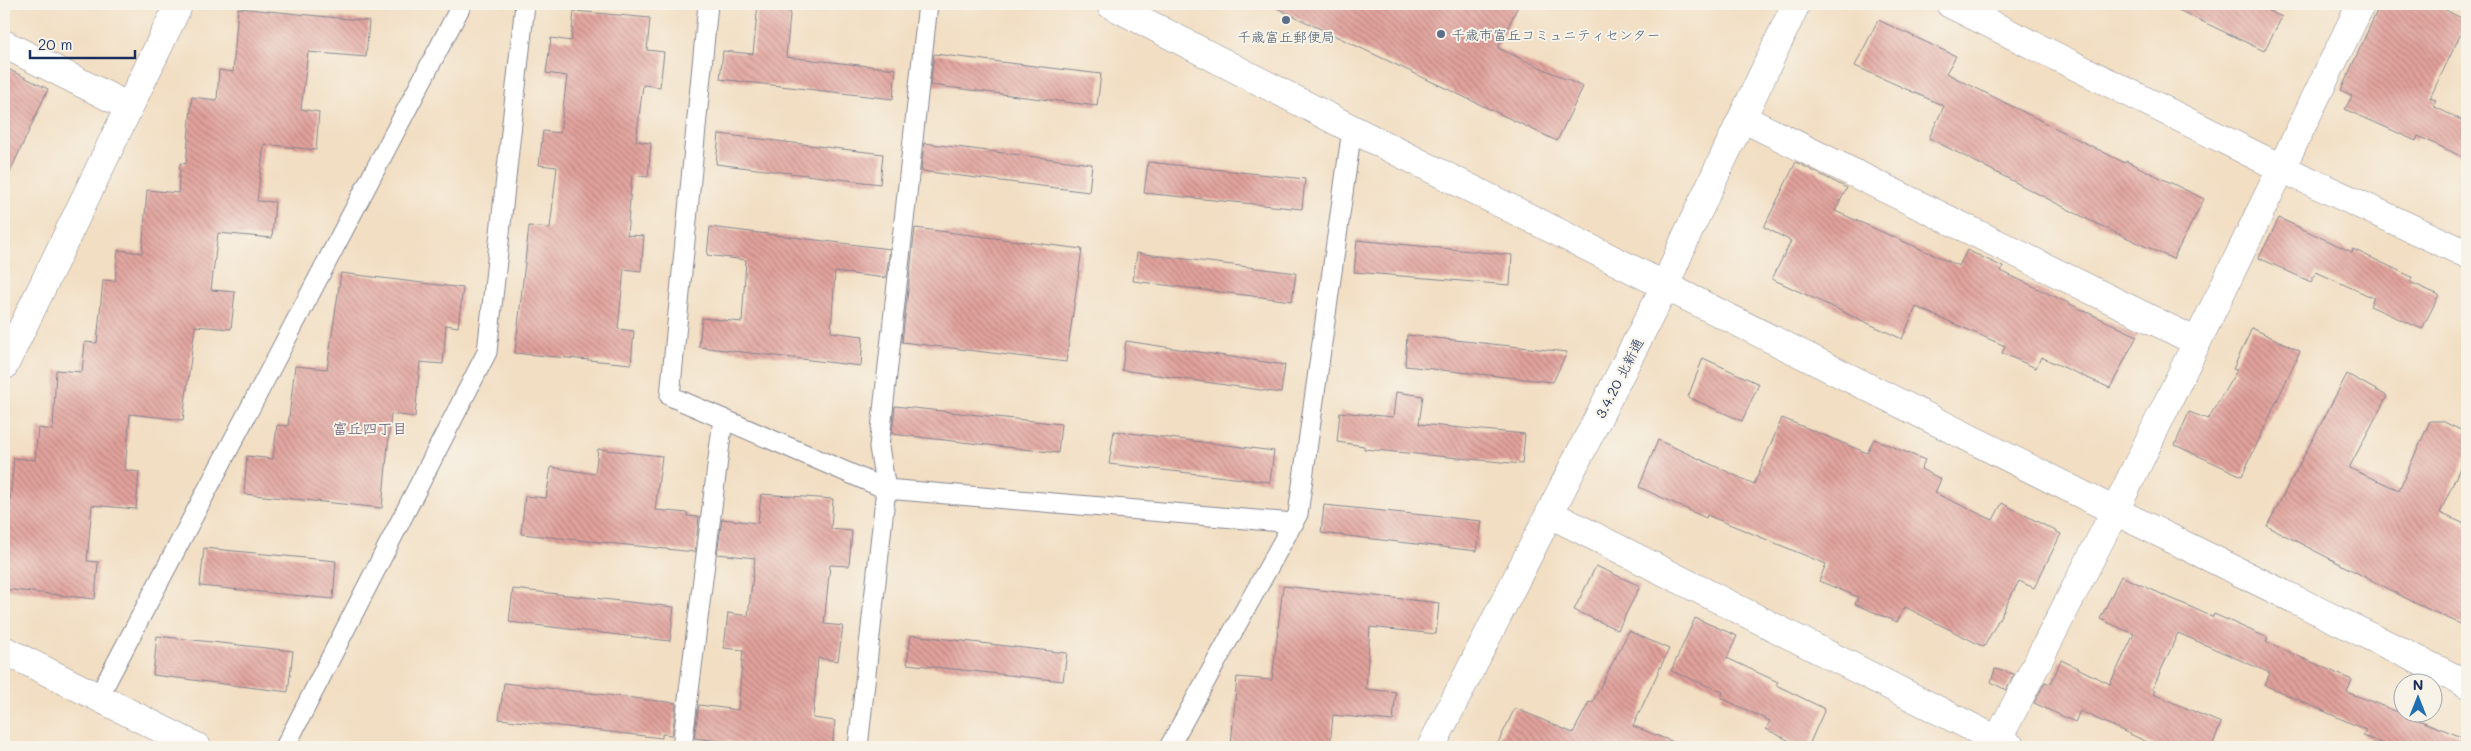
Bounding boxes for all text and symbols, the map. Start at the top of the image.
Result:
marker: 千歳富丘郵便局 [1280,14,1292,26]
place label: 千歳市富丘コミュニティセンター [1451,25,1660,44]
place label: 千歳富丘郵便局 [1237,27,1335,46]
scale bar [30,28,135,60]
marker: 千歳市富丘コミュニティセンター [1435,28,1447,40]
text: 20 m [38,34,72,54]
street label: 3.4.20 北新通 [1591,335,1647,421]
district label: 富丘四丁目 [332,418,408,438]
north arrow [2394,674,2444,724]
text: N [2413,675,2423,694]

